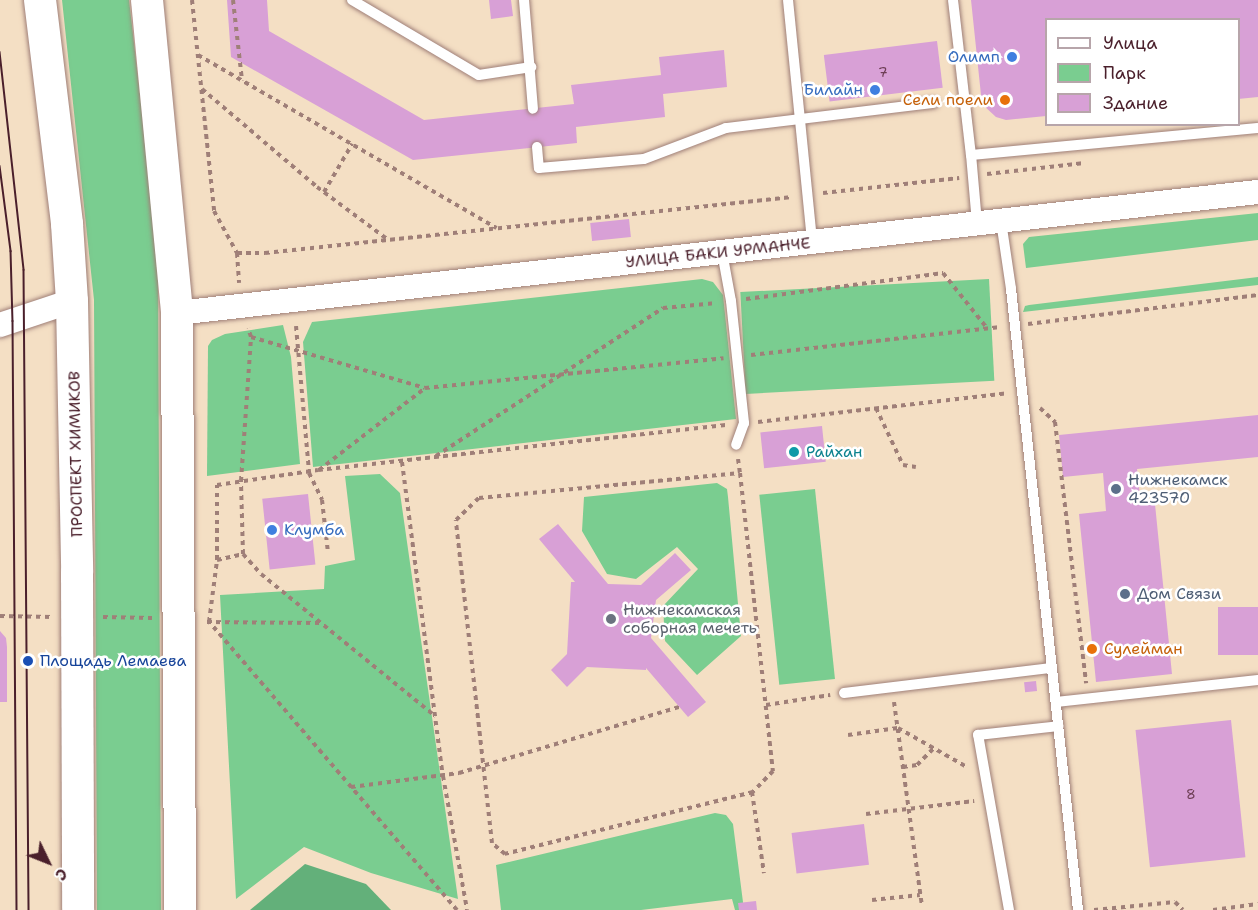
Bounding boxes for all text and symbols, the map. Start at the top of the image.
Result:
legend [1045,18,1240,126]
text: Улица [1103,31,1157,55]
place label: Олимп [948,47,1000,67]
marker: Олимп [1005,50,1019,64]
text: Парк [1103,61,1146,85]
house number: 7 [878,64,888,80]
place label: Билайн [804,80,863,100]
marker: Билайн [868,83,882,97]
place label: Сели поели [903,90,993,110]
text: Здание [1103,91,1168,115]
marker: Сели поели [998,93,1012,107]
street label: УЛИЦА БАКИ УРМАНЧЕ [624,234,812,272]
street label: ПРОСПЕКТ ХИМИКОВ [65,371,87,537]
place label: Райхан [806,442,862,462]
marker: Райхан [787,445,801,459]
place label: Нижнекамск 423570 [1128,470,1227,508]
marker: Нижнекамск 423570 [1109,482,1123,496]
place label: Клумба [284,520,344,540]
marker: Клумба [265,523,279,537]
place label: Дом Связи [1137,584,1221,604]
marker: Дом Связи [1118,587,1132,601]
place label: Нижнекамская соборная мечеть [623,600,757,638]
marker: Нижнекамская соборная мечеть [604,612,618,626]
place label: Сулейман [1104,639,1183,659]
marker: Сулейман [1085,642,1099,656]
place label: Площадь Лемаева [40,651,186,671]
marker: Площадь Лемаева [21,654,35,668]
house number: 8 [1186,786,1196,802]
north arrow [18,832,78,892]
text: С [51,864,73,885]

